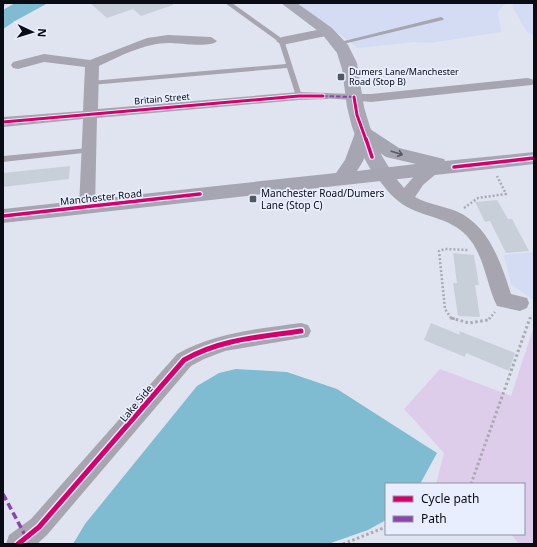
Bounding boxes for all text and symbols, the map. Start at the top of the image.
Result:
north arrow [12,12,52,52]
text: N [35,28,50,38]
place label: Dumers Lane/Manchester Road (Stop B) [349,65,459,88]
marker: Dumers Lane/Manchester Road (Stop B) [336,72,346,82]
street label: Britain Street [134,90,191,107]
one-way arrow [390,150,403,157]
street label: Manchester Road [59,186,143,208]
place label: Manchester Road/Dumers Lane (Stop C) [261,186,385,212]
marker: Manchester Road/Dumers Lane (Stop C) [248,194,258,204]
street label: Lake Side [116,381,156,424]
legend [385,483,525,535]
text: Cycle path [421,490,479,507]
text: Path [421,510,447,527]

